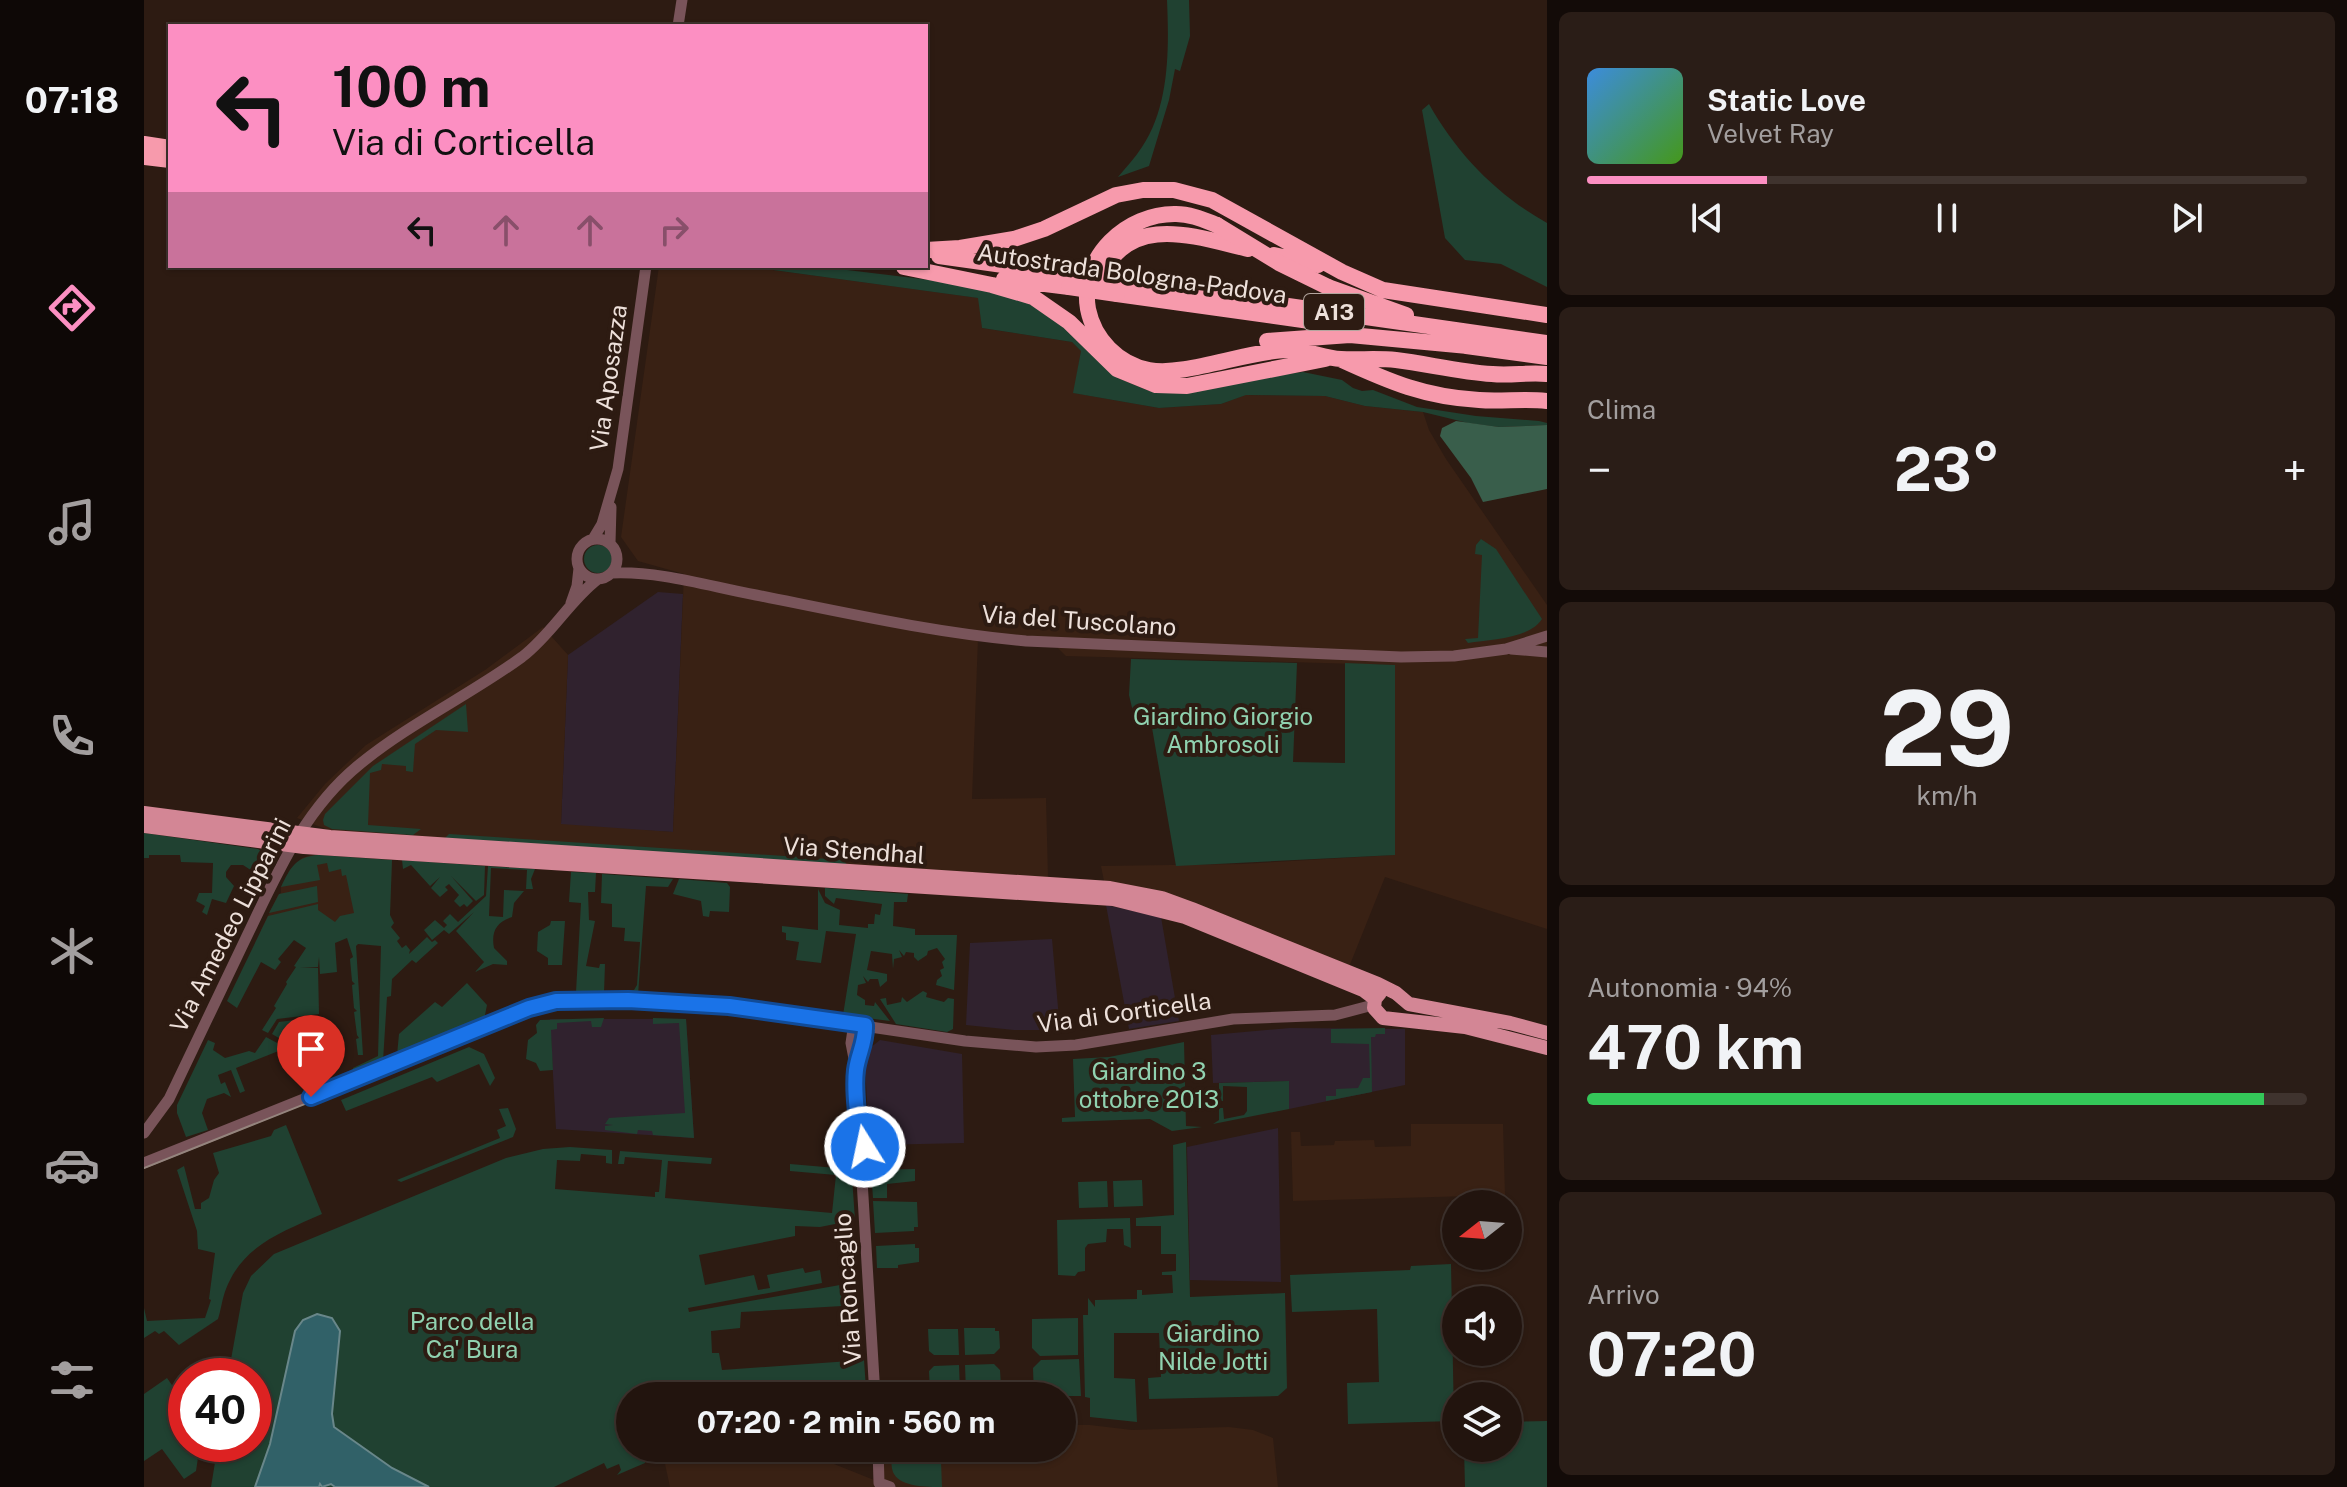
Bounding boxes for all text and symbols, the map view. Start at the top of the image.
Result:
text: 100 m [332,54,491,120]
icon: left [200,56,304,160]
text: 07:18 [25,79,119,121]
text: Static Love [1707,82,1866,118]
text: Velvet Ray [1707,118,1834,149]
text: Via di Corticella [332,121,595,163]
icon: previous [1685,196,1729,240]
icon: pause [1925,196,1969,240]
icon: next [2165,196,2209,240]
icon: left [400,208,444,252]
icon: ahead [484,208,528,252]
icon: ahead [568,208,612,252]
icon: right [652,208,696,252]
street label: Autostrada Bologna-Padova [975,237,1289,309]
icon: directions [44,280,100,336]
road number: A13 [1304,294,1364,330]
street label: Via Aposazza [584,303,632,453]
text: Clima [1587,394,1656,425]
text: 23° [1894,434,2000,505]
text: − [1587,444,1611,496]
text: + [2283,444,2307,496]
icon: music [44,494,100,550]
street label: Via del Tuscolano [981,599,1177,641]
text: 29 [1880,667,2014,789]
park label: Giardino Giorgio Ambrosoli [1133,702,1313,758]
icon: phone [44,708,100,764]
text: km/h [1916,780,1978,811]
street label: Via Amedeo Lipparini [164,813,296,1037]
street label: Via Stendhal [782,831,926,869]
icon: climate [44,923,100,979]
text: Autonomia · 94% [1587,972,1792,1003]
street label: Via di Corticella [1035,986,1213,1038]
text: 470 km [1587,1012,1804,1083]
pin [277,1015,345,1097]
icon: arrive [289,1027,333,1071]
park label: Giardino 3 ottobre 2013 [1079,1057,1219,1113]
position arrow [823,1105,907,1189]
icon: car [44,1137,100,1193]
north arrow [1442,1190,1522,1270]
map controls [1442,1190,1522,1462]
street label: Via Roncaglio [828,1212,866,1366]
text: Arrivo [1587,1279,1660,1310]
button: sound [1442,1286,1522,1366]
park label: Parco della Ca' Bura [410,1307,534,1363]
park label: Giardino Nilde Jotti [1158,1319,1268,1375]
text: 07:20 [1587,1319,1756,1390]
icon: filters [44,1352,100,1408]
speed limit sign: 40 [168,1358,272,1462]
button: layers [1442,1382,1522,1462]
text: 07:20 · 2 min · 560 m [697,1404,995,1440]

